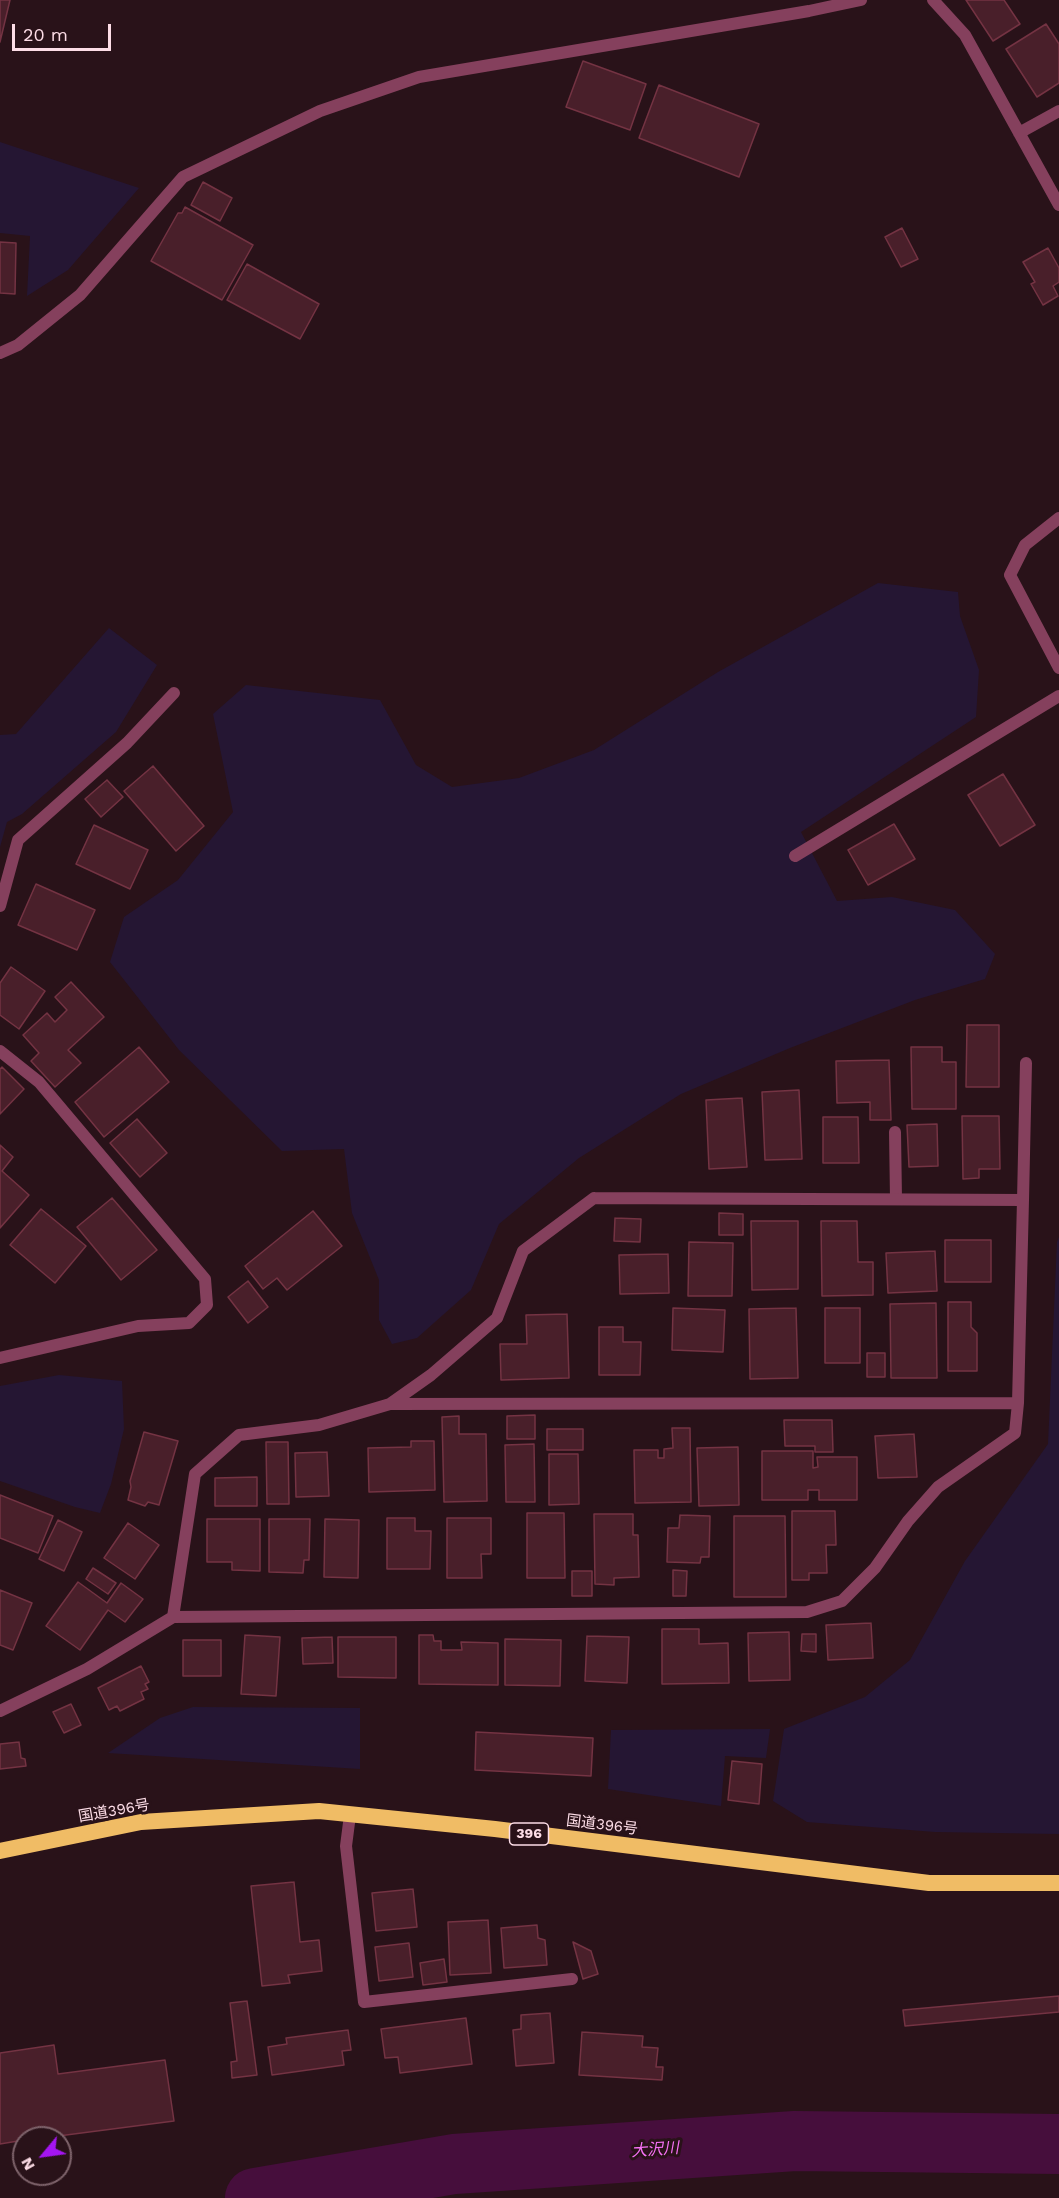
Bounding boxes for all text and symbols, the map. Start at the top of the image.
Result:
scale bar [15,12,114,50]
text: 20 m [23,24,68,45]
street label: 国道396号 [77,1796,151,1826]
street label: 国道396号 [565,1812,639,1838]
road number: 396 [510,1823,548,1845]
north arrow [12,2126,72,2186]
water label: 大沢川 [630,2139,680,2161]
text: N [16,2154,39,2174]

